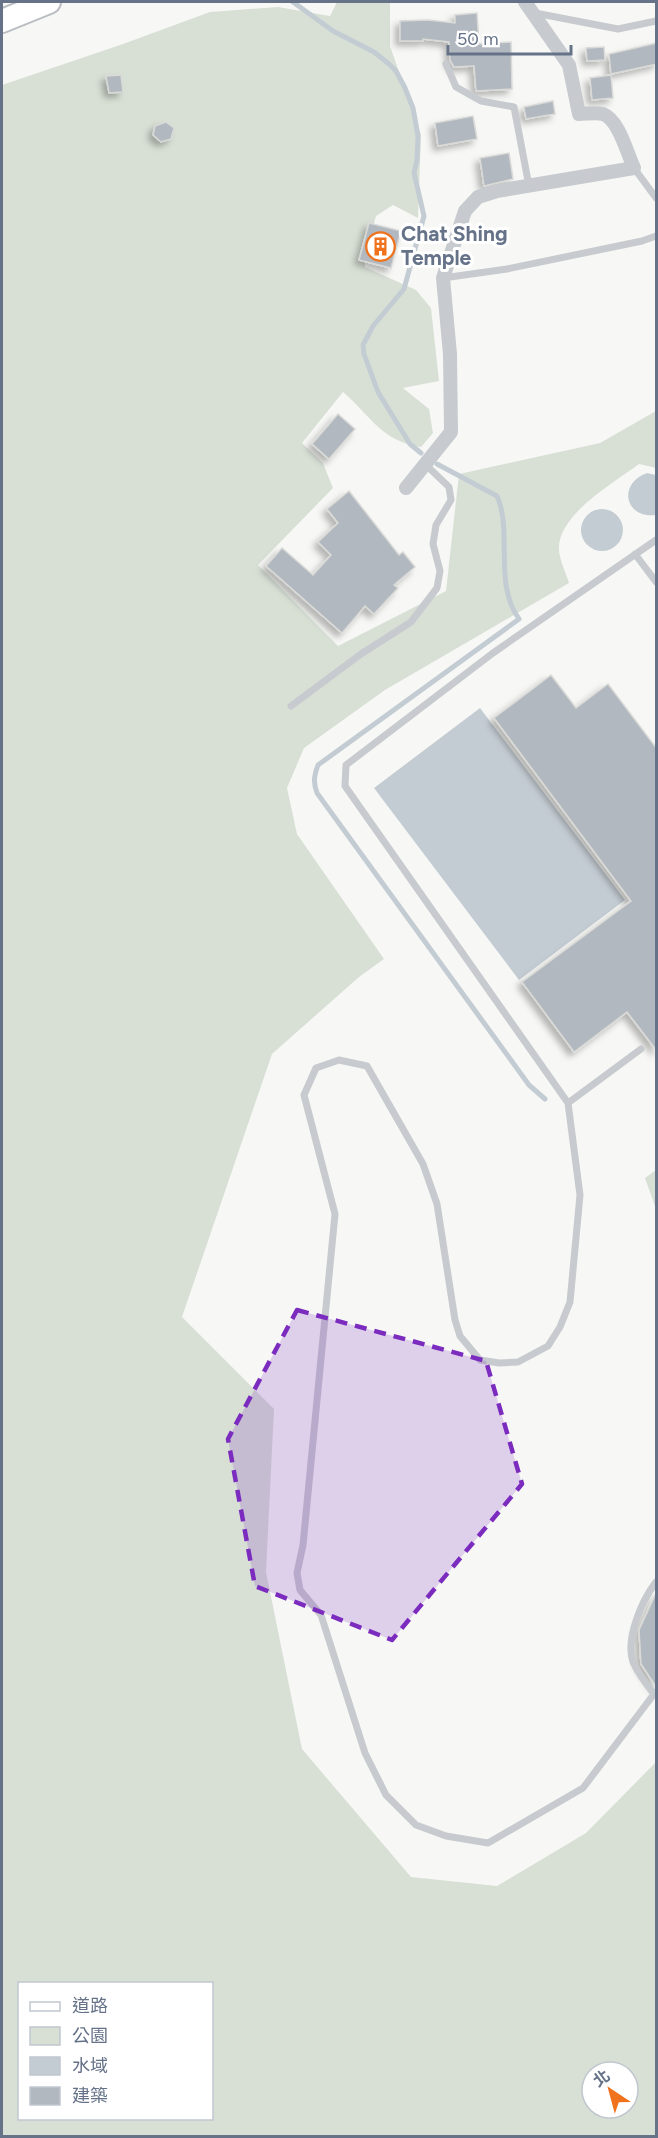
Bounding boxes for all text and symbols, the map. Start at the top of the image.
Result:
scale bar [448,18,571,56]
text: 50 m [457,28,499,50]
place label: Chat Shing Temple [401,221,508,270]
building icon: Chat Shing Temple [364,230,396,262]
legend [18,1982,213,2120]
text: 道路 [72,1995,108,2017]
text: 公園 [72,2025,108,2047]
text: 水域 [72,2055,108,2077]
north arrow [580,2060,640,2120]
text: 北 [589,2066,614,2091]
text: 建築 [72,2085,108,2107]

